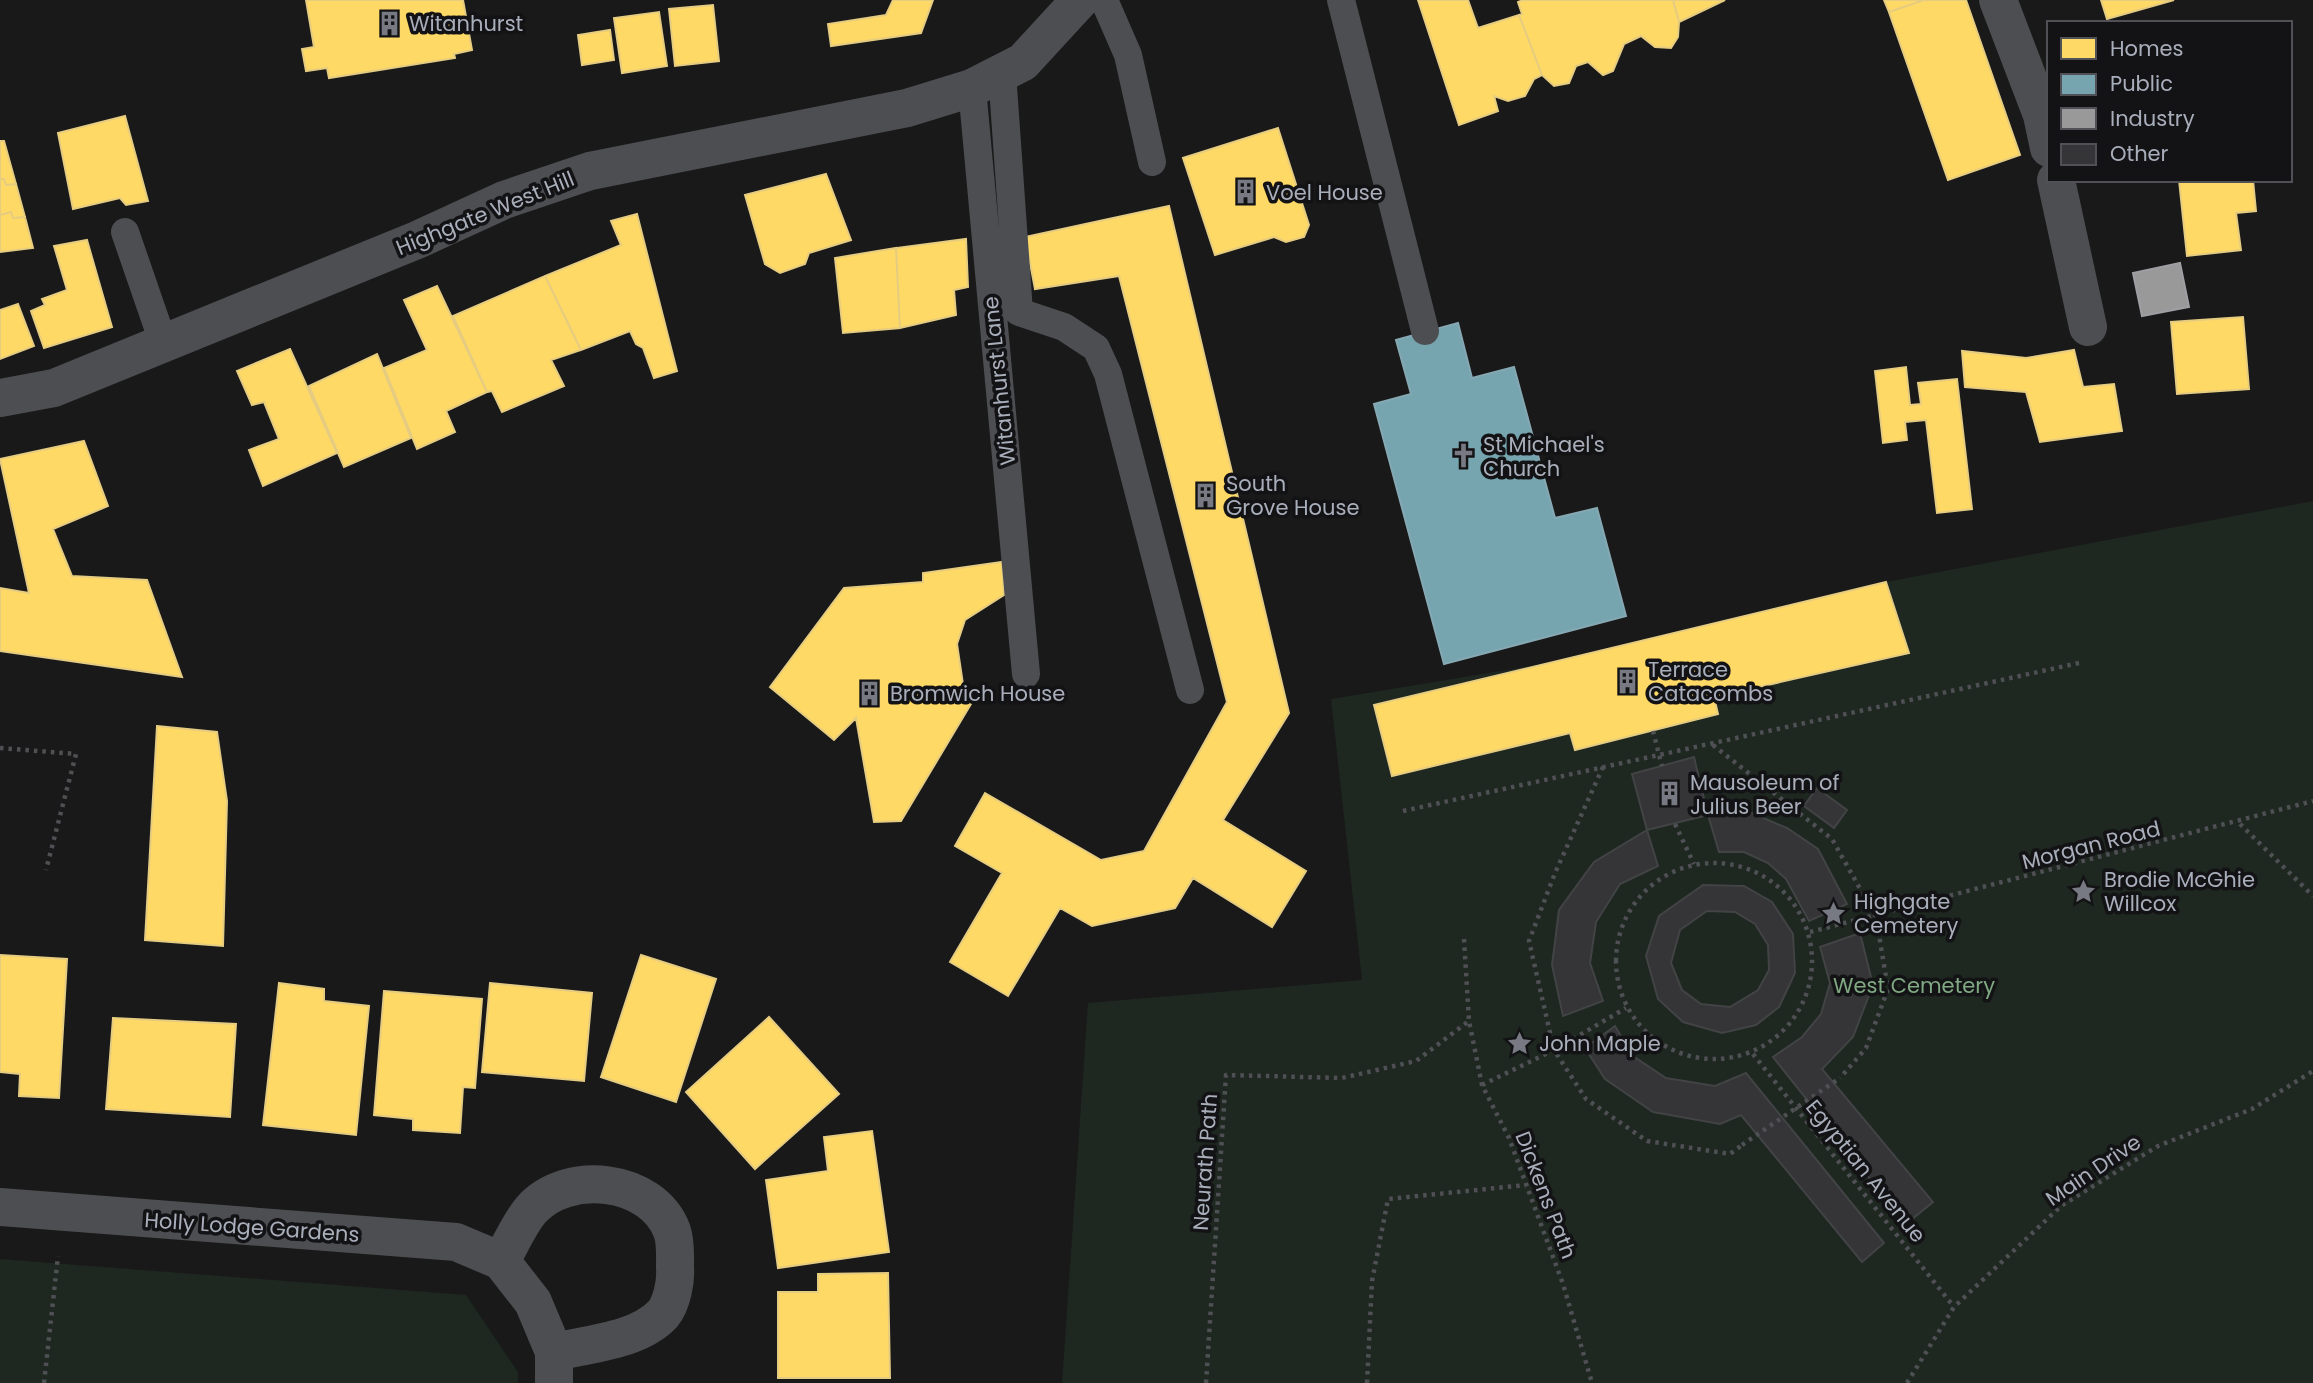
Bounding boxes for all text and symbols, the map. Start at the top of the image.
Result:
building icon: Witanhurst [375,9,403,37]
place label: Witanhurst [409,9,523,38]
legend [2047,21,2292,182]
text: Homes [2110,34,2184,63]
text: Public [2110,69,2173,98]
text: Industry [2110,104,2195,133]
text: Other [2110,139,2169,168]
street label: Highgate West Hill [392,164,578,262]
building icon: Voel House [1232,178,1260,206]
place label: Voel House [1266,178,1383,207]
street label: Witanhurst Lane [976,295,1022,467]
place label: St Michael's Church [1483,430,1605,483]
church icon: St Michael's Church [1449,442,1477,470]
place label: South Grove House [1226,469,1359,522]
building icon: South Grove House [1192,481,1220,509]
place label: Terrace Catacombs [1648,655,1773,708]
building icon: Terrace Catacombs [1614,667,1642,695]
building icon: Bromwich House [856,679,884,707]
place label: Bromwich House [890,679,1065,708]
place label: Mausoleum of Julius Beer [1690,768,1839,821]
building icon: Mausoleum of Julius Beer [1656,780,1684,808]
street label: Morgan Road [2019,814,2163,876]
place label: Brodie McGhie Willcox [2104,865,2255,918]
place icon: Brodie McGhie Willcox [2070,877,2098,905]
place label: Highgate Cemetery [1854,887,1958,940]
place icon: Highgate Cemetery [1820,899,1848,927]
park label: West Cemetery [1833,971,1995,1000]
place icon: John Maple [1505,1029,1533,1057]
place label: John Maple [1539,1029,1661,1058]
street label: Neurath Path [1186,1092,1224,1232]
street label: Egyptian Avenue [1799,1094,1933,1248]
street label: Dickens Path [1508,1127,1584,1263]
street label: Main Drive [2040,1127,2146,1213]
street label: Holly Lodge Gardens [144,1205,360,1249]

